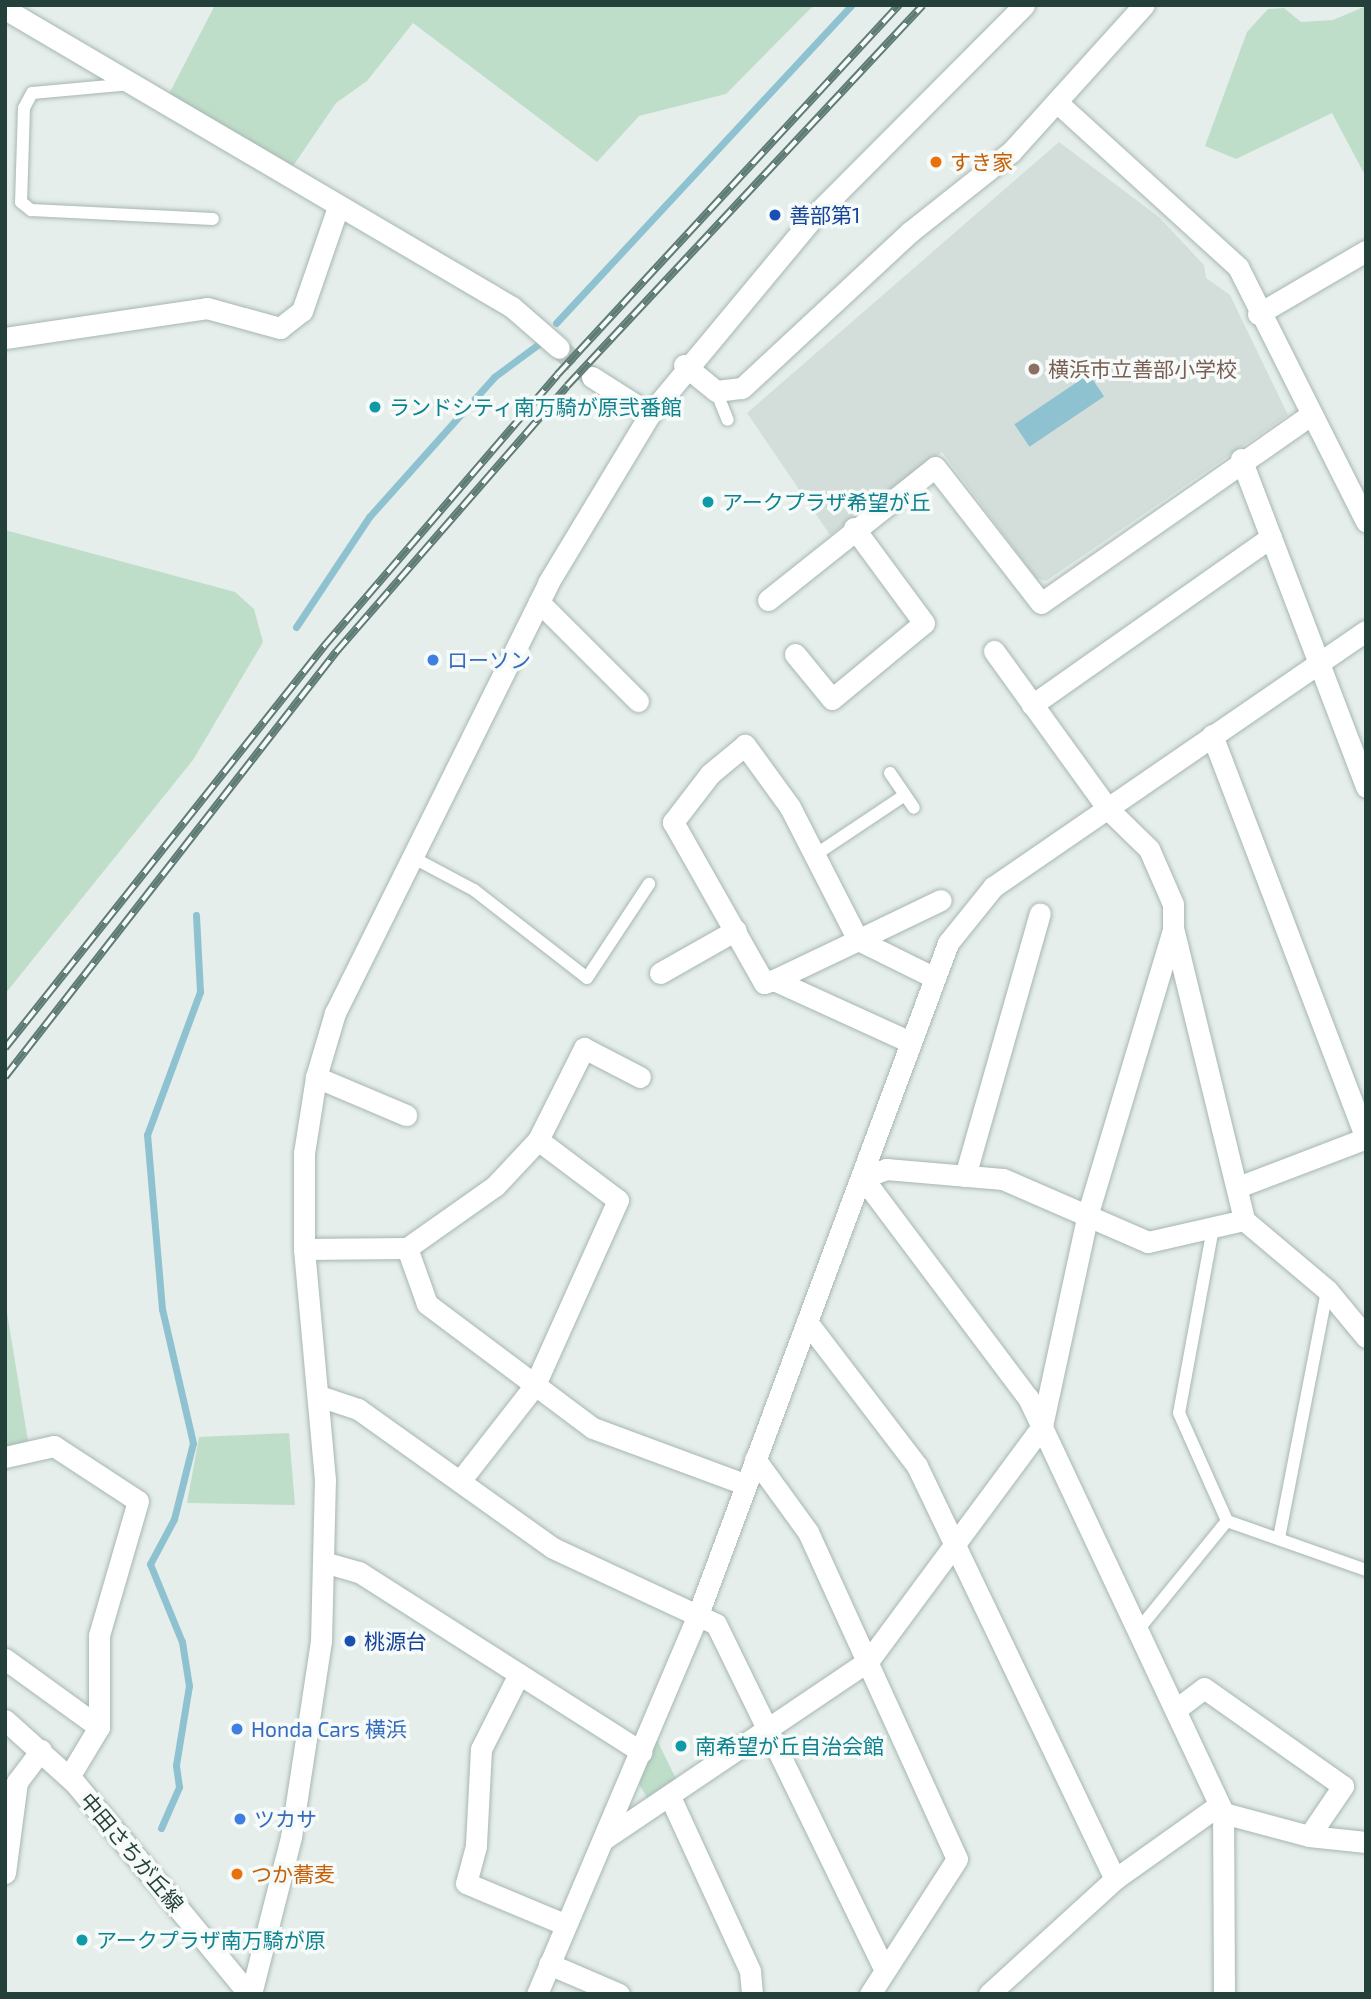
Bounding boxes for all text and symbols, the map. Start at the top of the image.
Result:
place label: すき家 [950,149,1013,175]
marker: すき家 [928,154,944,170]
place label: 善部第1 [789,202,860,228]
marker: 善部第1 [767,207,783,223]
place label: 横浜市立善部小学校 [1048,356,1237,382]
marker: 横浜市立善部小学校 [1026,361,1042,377]
place label: ランドシティ南万騎が原弐番館 [389,394,683,420]
marker: ランドシティ南万騎が原弐番館 [367,399,383,415]
place label: アークプラザ希望が丘 [722,489,931,515]
marker: アークプラザ希望が丘 [700,494,716,510]
place label: ローソン [447,647,531,673]
marker: ローソン [425,652,441,668]
place label: 桃源台 [364,1628,427,1654]
marker: 桃源台 [342,1633,358,1649]
place label: Honda Cars 横浜 [251,1716,407,1742]
marker: Honda Cars 横浜 [229,1721,245,1737]
place label: 南希望が丘自治会館 [695,1733,884,1759]
marker: 南希望が丘自治会館 [673,1738,689,1754]
street label: 中田さちが丘線 [75,1788,189,1916]
place label: ツカサ [254,1806,317,1832]
marker: ツカサ [232,1811,248,1827]
place label: つか蕎麦 [251,1861,335,1887]
marker: つか蕎麦 [229,1866,245,1882]
place label: アークプラザ南万騎が原 [96,1927,326,1953]
marker: アークプラザ南万騎が原 [74,1932,90,1948]

